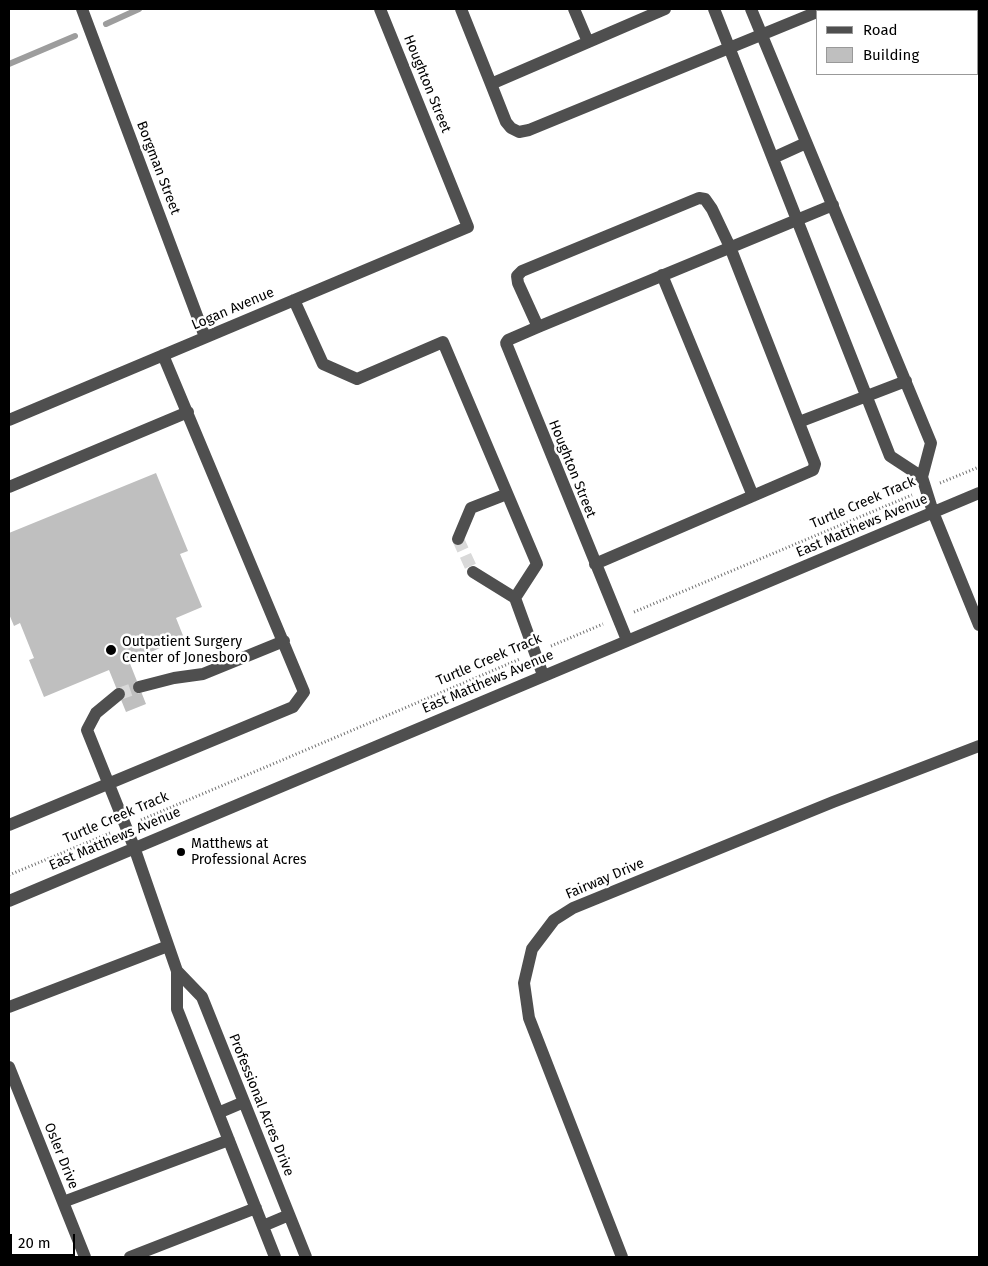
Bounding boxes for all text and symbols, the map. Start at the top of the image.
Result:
legend [816,10,978,75]
text: Road [863,21,898,39]
street label: Houghton Street [400,33,454,135]
text: Building [863,46,919,64]
street label: Borgman Street [132,119,184,217]
street label: Logan Avenue [189,284,277,334]
street label: Houghton Street [545,418,599,520]
street label: Turtle Creek Track [808,473,918,533]
street label: East Matthews Avenue [794,491,930,561]
street label: Turtle Creek Track [434,630,544,690]
place label: Outpatient Surgery Center of Jonesboro [122,634,248,666]
marker: Outpatient Surgery Center of Jonesboro [104,643,118,657]
street label: East Matthews Avenue [420,647,556,717]
street label: Turtle Creek Track [61,788,171,848]
street label: East Matthews Avenue [47,804,183,874]
place label: Matthews at Professional Acres [191,836,307,869]
marker: Matthews at Professional Acres [175,846,187,858]
street label: Fairway Drive [563,855,647,903]
street label: Professional Acres Drive [225,1031,297,1179]
street label: Osler Drive [40,1120,82,1192]
scale bar [12,1224,78,1256]
text: 20 m [18,1234,51,1252]

